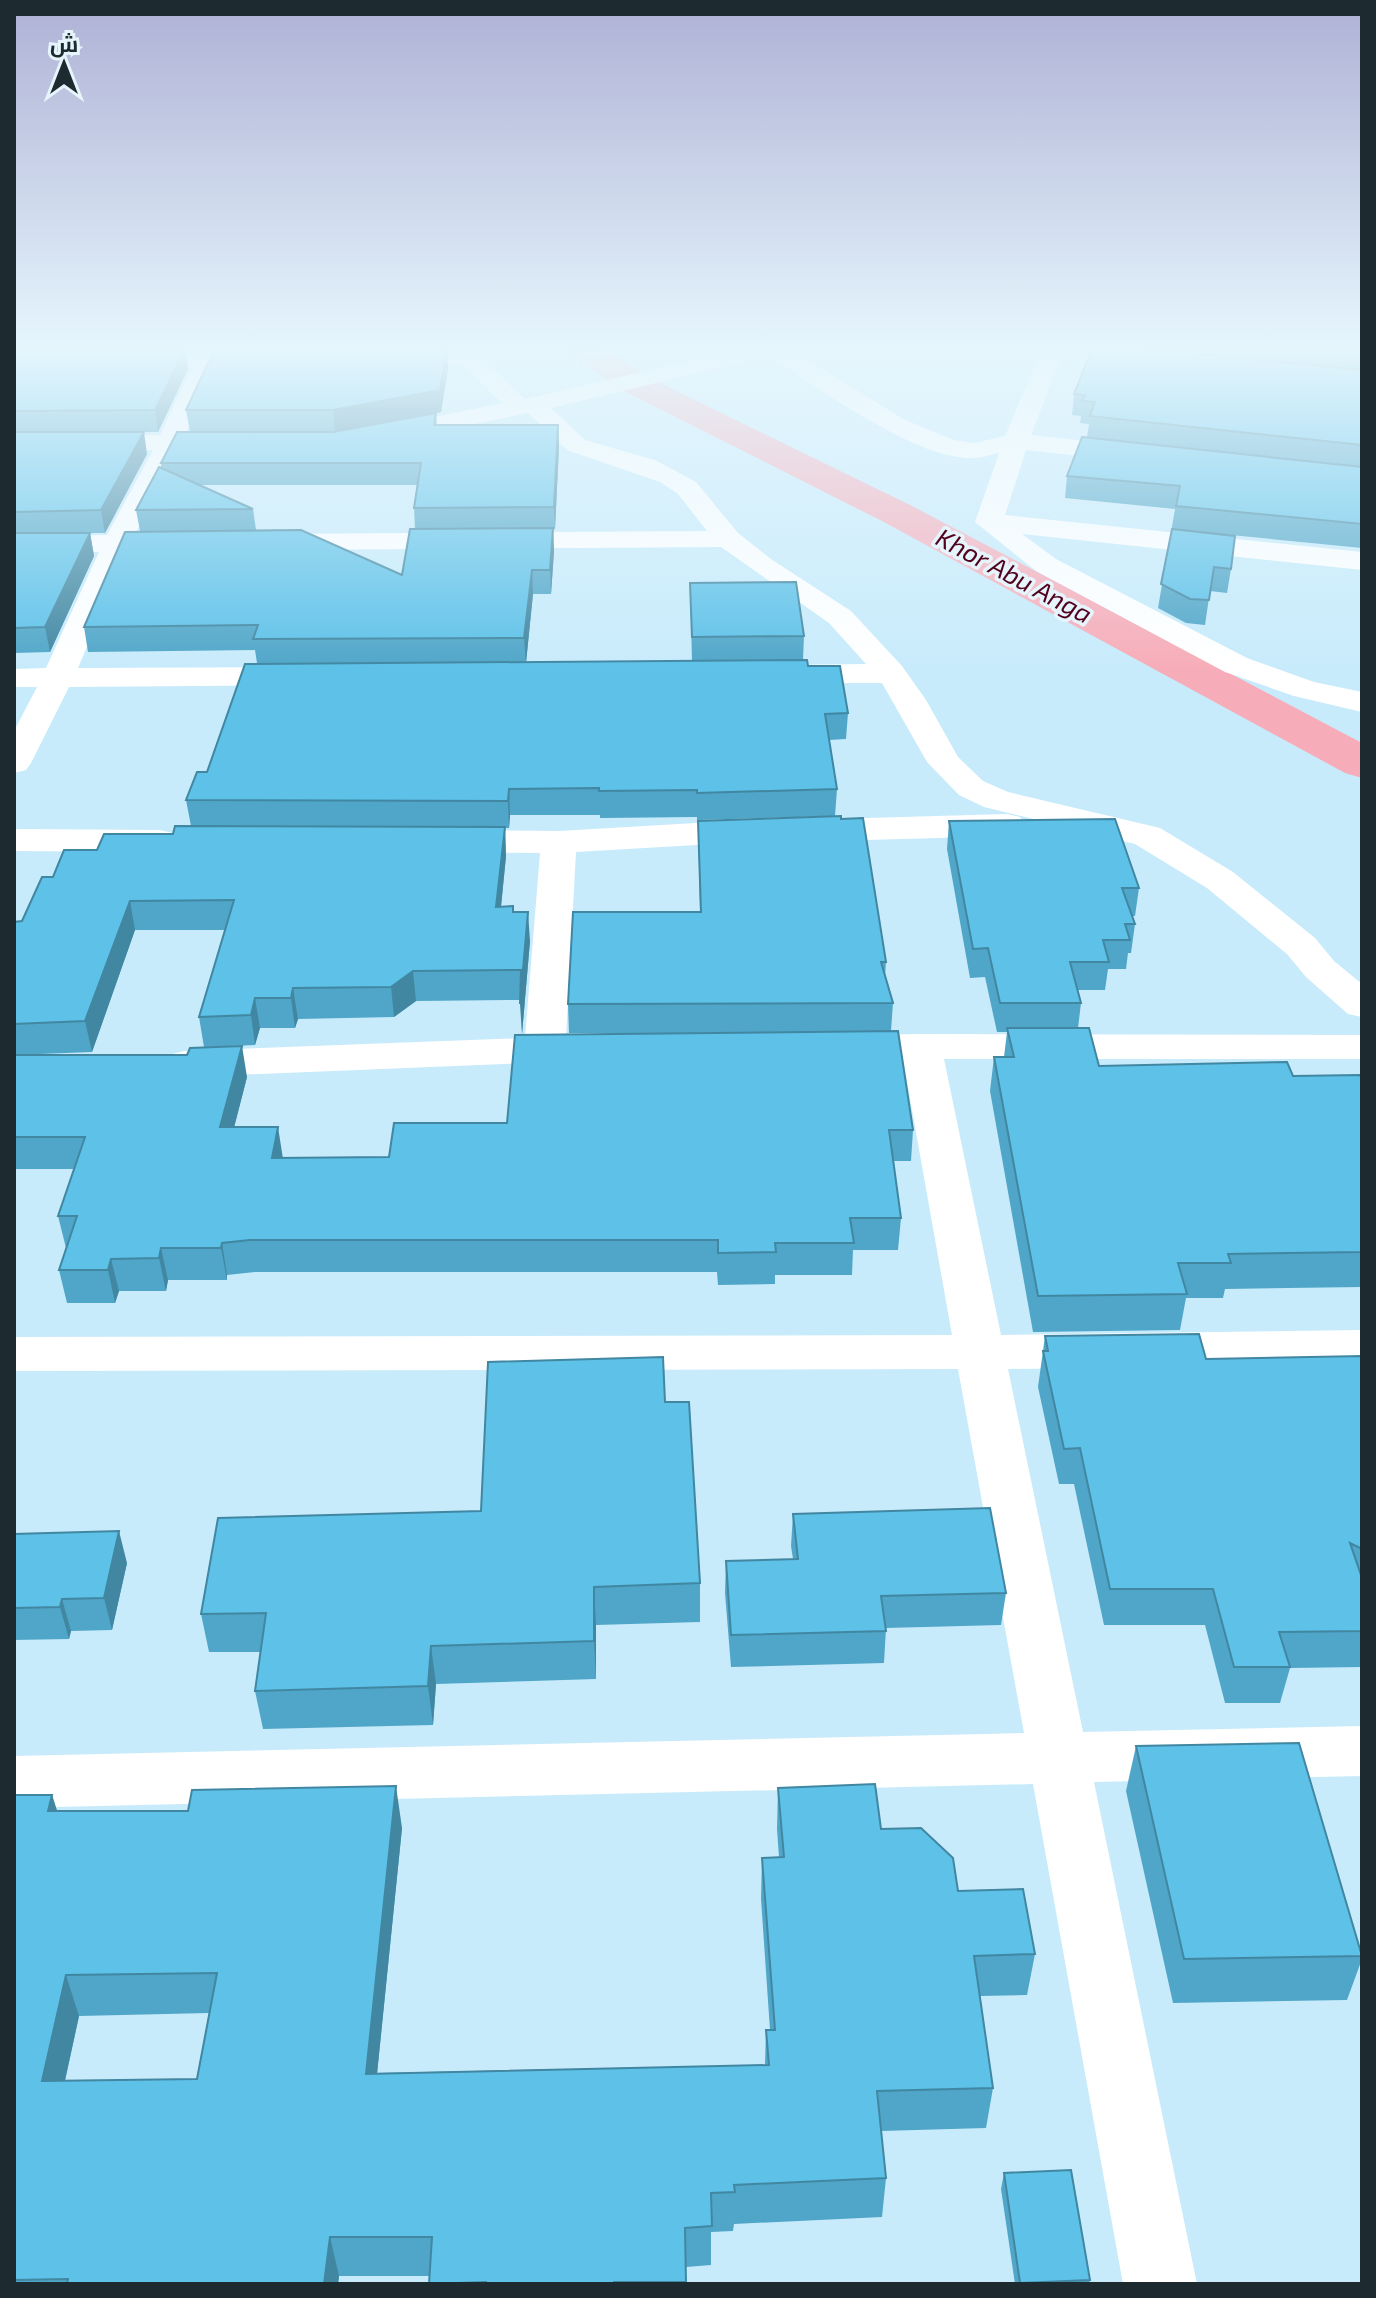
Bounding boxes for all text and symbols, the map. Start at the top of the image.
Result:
north arrow [24,24,104,104]
text: ش [50,30,78,58]
water label: Khor Abu Anga [931,521,1098,629]

